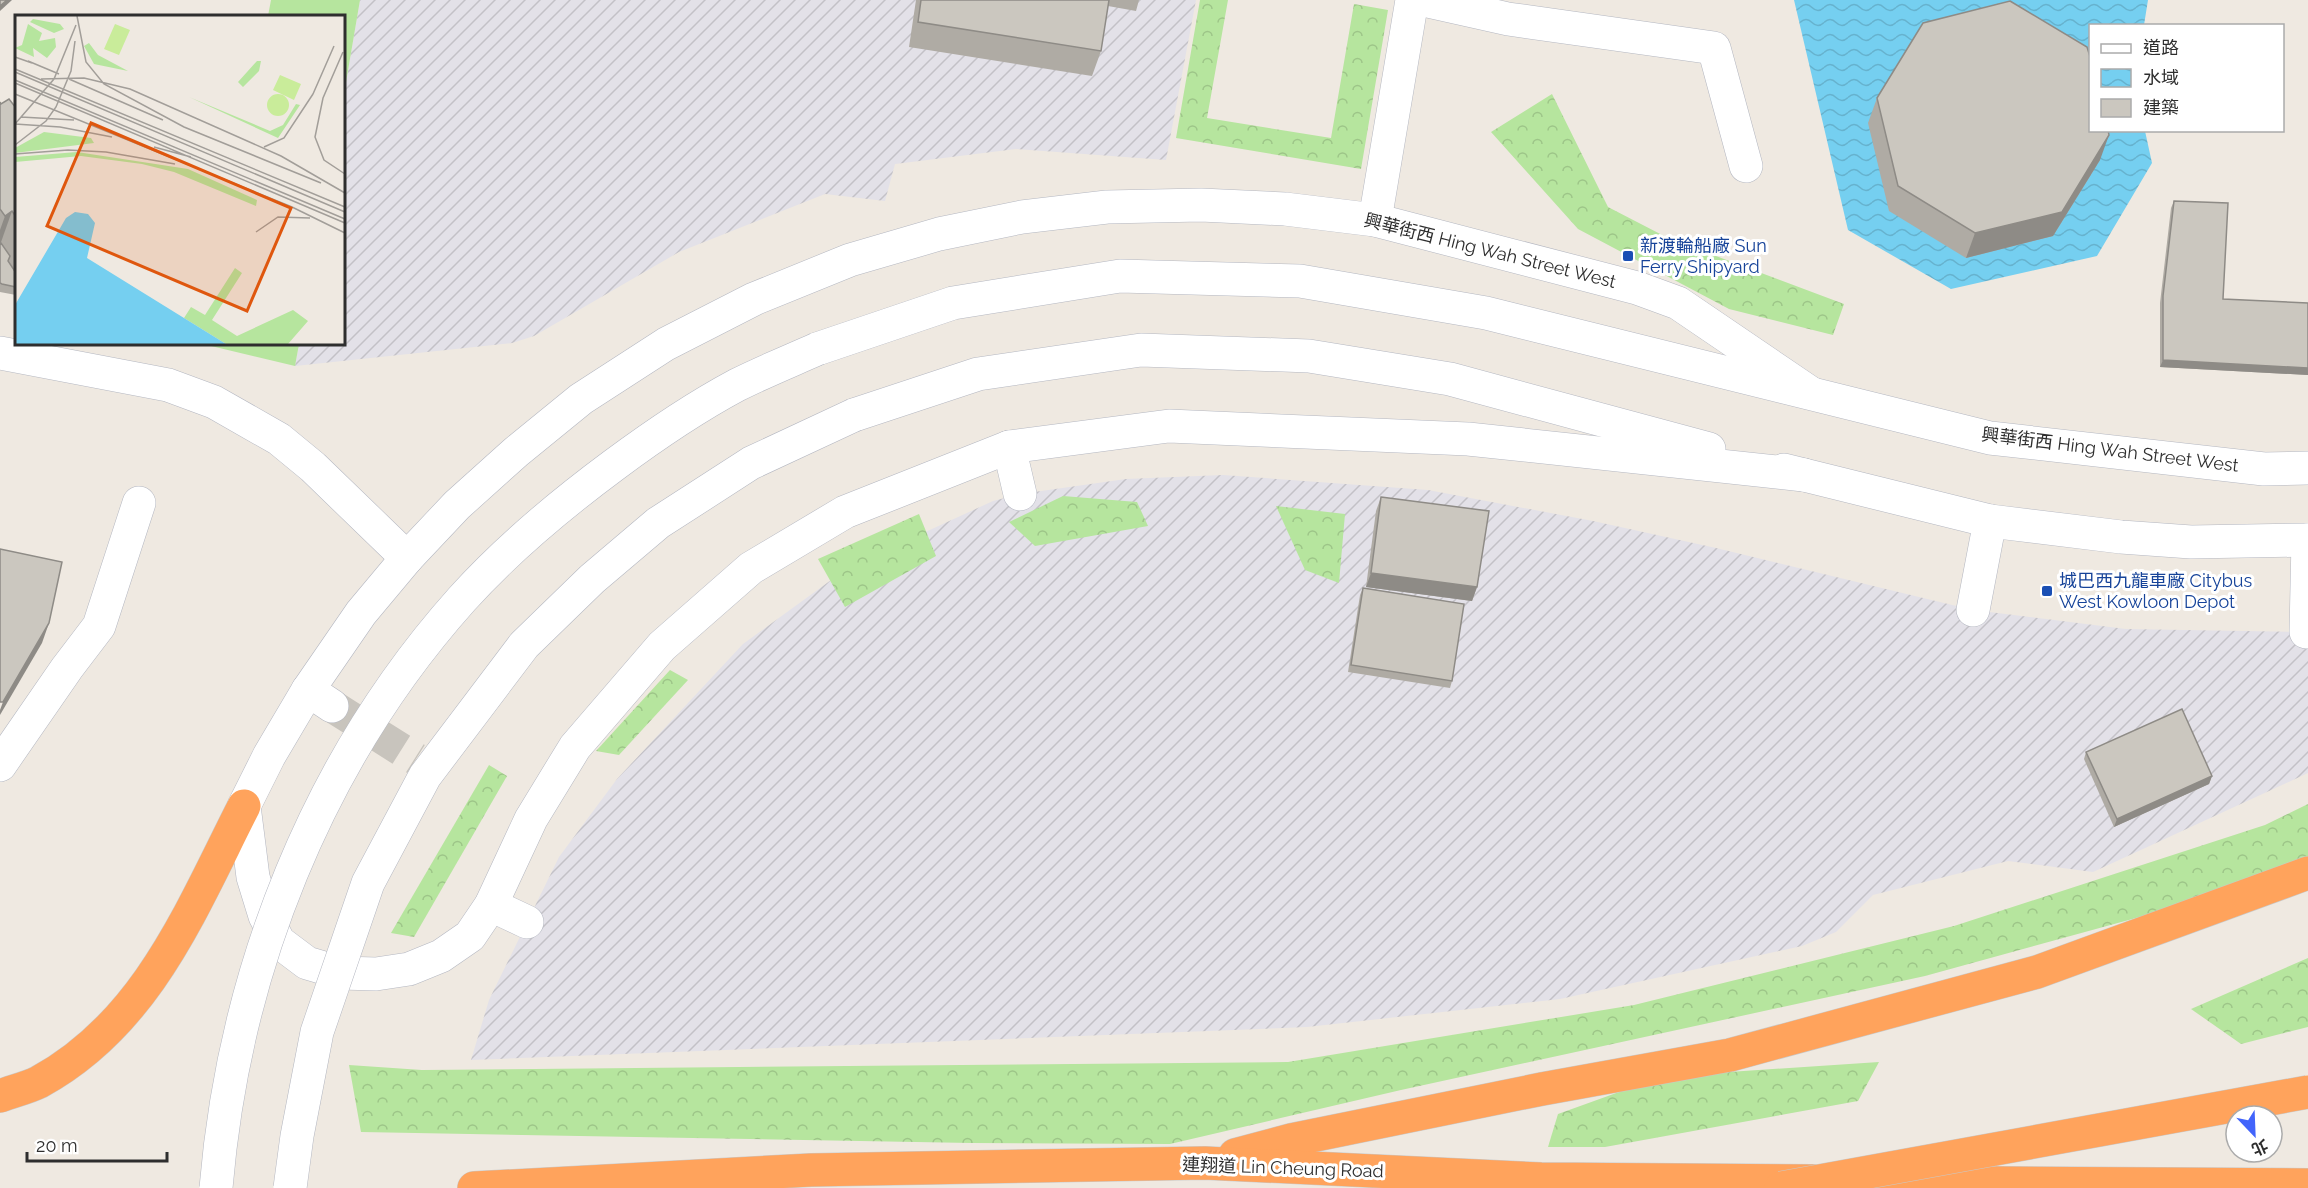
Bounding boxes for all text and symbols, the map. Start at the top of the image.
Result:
inset map [15,15,345,345]
legend [2089,24,2284,132]
text: 道路 [2143,37,2179,58]
text: 水域 [2143,67,2179,88]
text: 建築 [2143,97,2179,118]
street label: 興華街西 Hing Wah Street West [1362,209,1618,292]
place label: 新渡輪船廠 Sun Ferry Shipyard [1640,235,1767,277]
marker: 新渡輪船廠 Sun Ferry Shipyard [1621,249,1635,263]
street label: 興華街西 Hing Wah Street West [1980,423,2240,476]
place label: 城巴西九龍車廠 Citybus West Kowloon Depot [2059,570,2252,612]
marker: 城巴西九龍車廠 Citybus West Kowloon Depot [2040,584,2054,598]
north arrow [2224,1104,2284,1164]
scale bar [27,1125,166,1163]
text: 20 m [36,1135,78,1156]
text: 北 [2249,1135,2271,1159]
street label: 連翔道 Lin Cheung Road [1182,1153,1384,1182]

